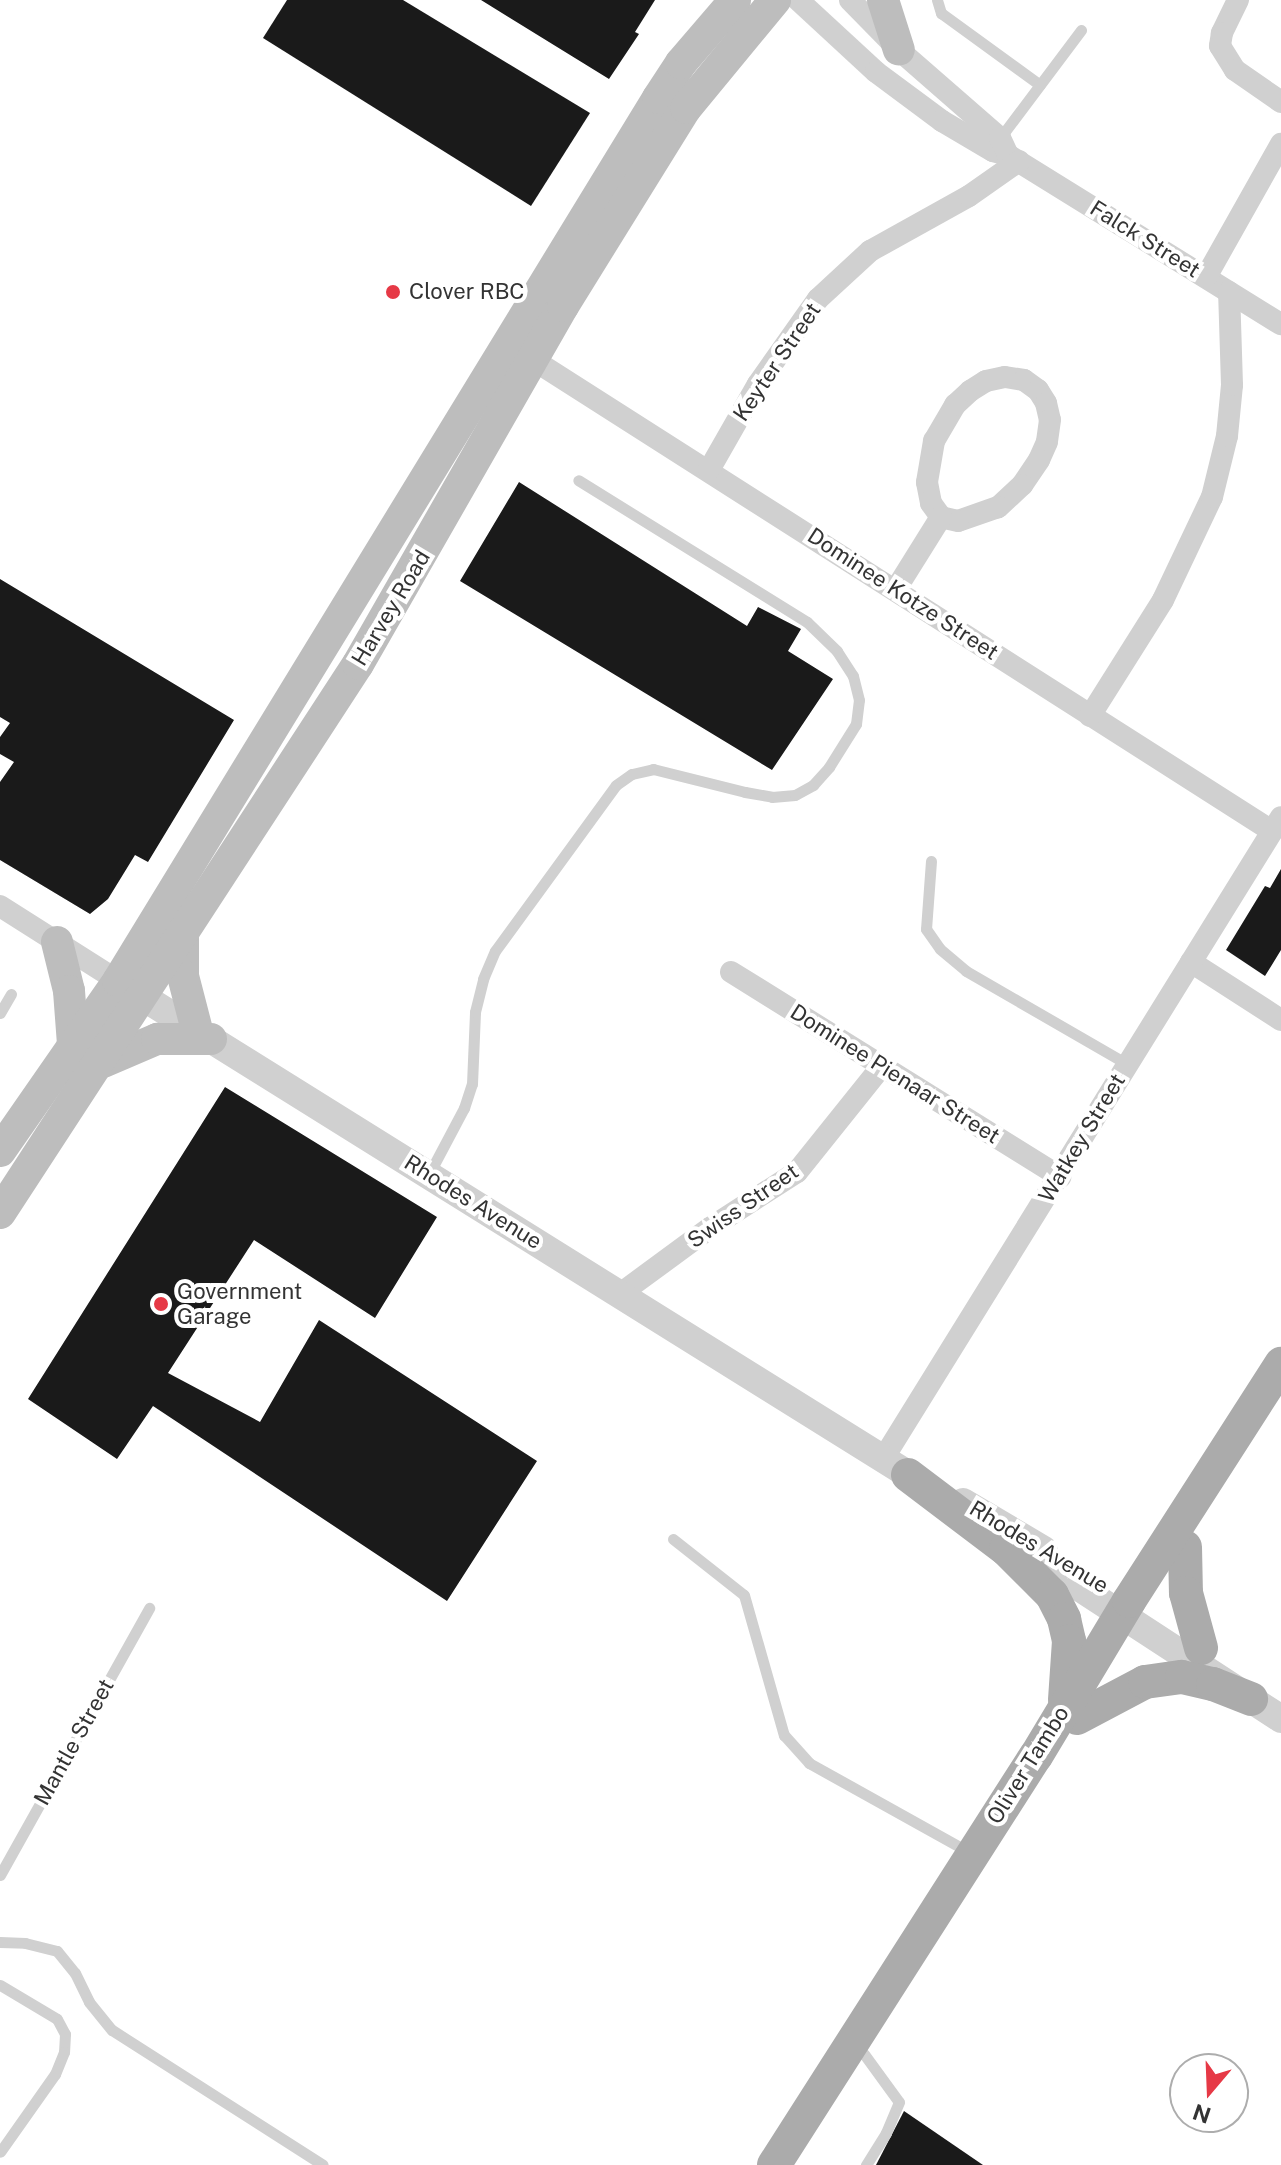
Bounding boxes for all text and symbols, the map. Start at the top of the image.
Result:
street label: Falck Street [1085,195,1205,283]
place label: Clover RBC [409,279,524,305]
marker: Clover RBC [384,283,402,301]
street label: Keyter Street [728,298,826,426]
street label: Dominee Kotze Street [802,522,1004,666]
street label: Harvey Road [346,545,436,671]
street label: Dominee Pienaar Street [785,999,1005,1149]
street label: Watkey Street [1033,1069,1131,1207]
street label: Rhodes Avenue [399,1149,547,1255]
street label: Swiss Street [682,1158,804,1254]
place label: Government Garage [177,1278,302,1330]
marker: Government Garage [152,1295,170,1313]
street label: Rhodes Avenue [965,1495,1113,1599]
street label: Mantle Street [28,1674,120,1810]
street label: Oliver Tambo [981,1701,1075,1829]
north arrow [1169,2053,1249,2133]
text: N [1189,2099,1214,2129]

